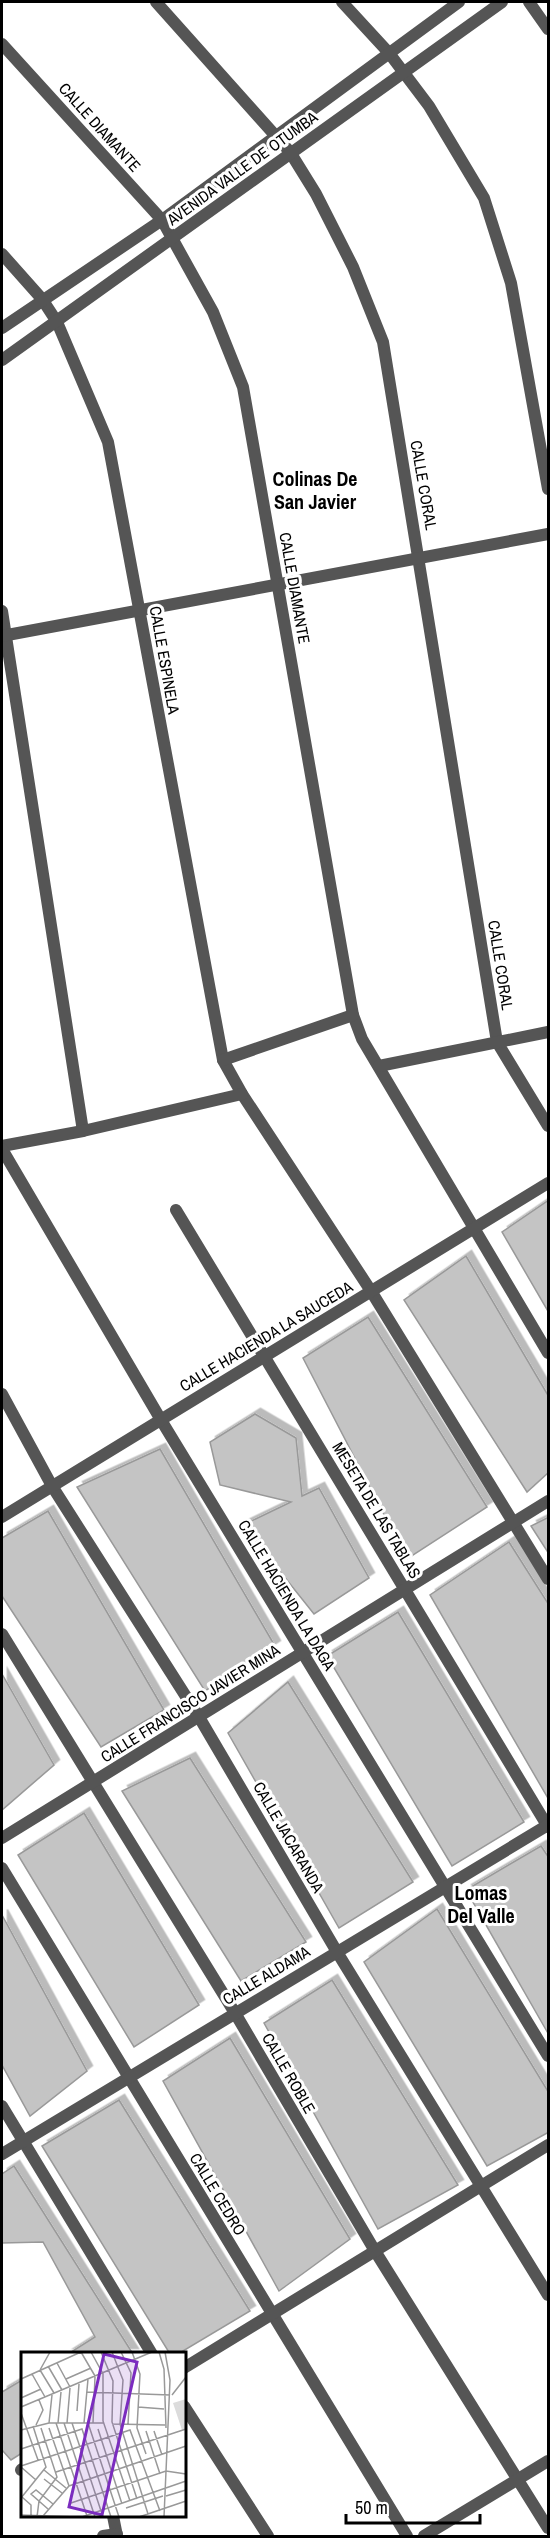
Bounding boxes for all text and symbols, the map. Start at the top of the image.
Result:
street label: CALLE DIAMANTE [54,78,146,176]
street label: AVENIDA VALLE DE OTUMBA [161,106,322,231]
street label: CALLE CORAL [405,439,443,532]
district label: Colinas De San Javier [273,465,357,515]
street label: CALLE DIAMANTE [274,530,316,646]
street label: CALLE ESPINELA [145,604,185,716]
street label: CALLE CORAL [483,919,519,1012]
street label: CALLE HACIENDA LA SAUCEDA [175,1275,357,1397]
street label: MESETA DE LAS TABLAS [328,1438,427,1582]
street label: CALLE HACIENDA LA DAGA [233,1516,341,1675]
street label: CALLE FRANCISCO JAVIER MINA [96,1639,284,1767]
street label: CALLE JACARANDA [248,1778,330,1897]
district label: Lomas Del Valle [447,1879,515,1929]
street label: CALLE ALDAMA [218,1940,314,2010]
street label: CALLE ROBLE [257,2029,321,2117]
street label: CALLE CEDRO [185,2149,251,2239]
inset map [21,2352,186,2517]
scale bar [346,2487,480,2525]
text: 50 m [355,2495,388,2520]

